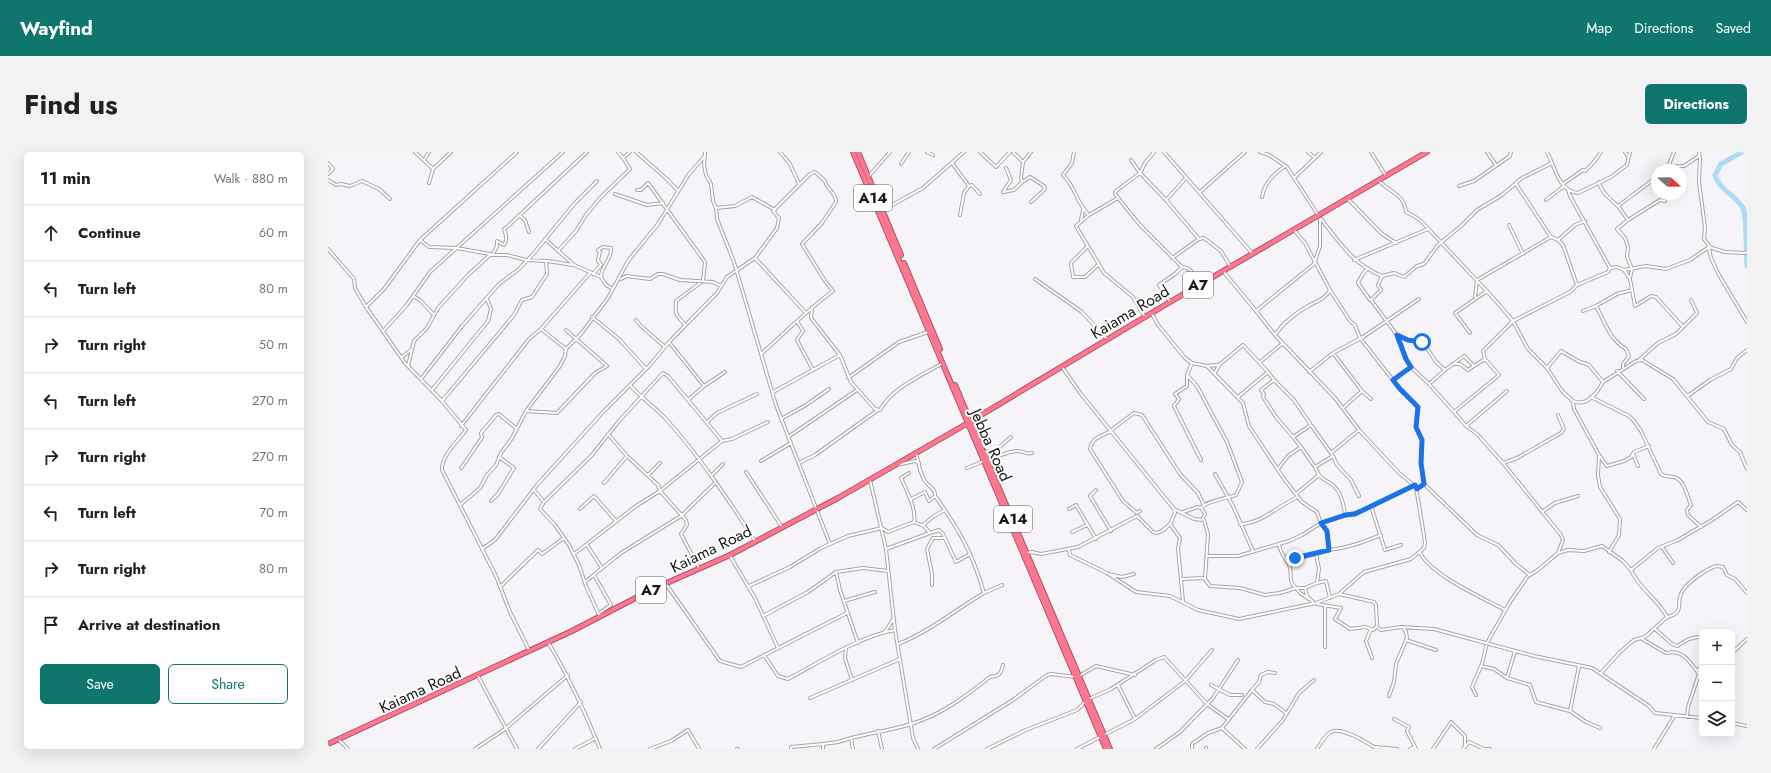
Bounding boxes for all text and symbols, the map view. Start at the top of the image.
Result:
text: Wayfind [20,15,93,42]
text: Map [1586,18,1612,38]
text: Directions [1634,18,1694,38]
text: Saved [1716,18,1751,38]
text: Find us [24,84,118,125]
button: Directions [1645,84,1747,124]
north arrow [1651,164,1687,200]
text: 11 min [40,166,91,190]
text: Walk · 880 m [214,169,288,188]
road number: A14 [854,185,892,211]
icon: ahead [40,222,62,244]
text: Continue [78,222,141,244]
text: 60 m [259,223,288,242]
road number: A7 [1183,272,1213,298]
icon: left [40,278,62,300]
text: Turn left [78,278,136,300]
text: 80 m [259,279,288,298]
street label: Kaiama Road [1086,279,1174,345]
route start [1413,333,1431,351]
icon: right [40,334,62,356]
text: Turn right [78,334,146,356]
text: 50 m [259,335,288,354]
icon: left [40,390,62,412]
text: Turn left [78,390,136,412]
text: 270 m [252,391,288,410]
street label: Jebba Road [964,403,1017,485]
icon: right [40,446,62,468]
text: Turn right [78,446,146,468]
text: 270 m [252,447,288,466]
icon: left [40,502,62,524]
text: Turn left [78,502,136,524]
text: 70 m [259,503,288,522]
road number: A14 [994,506,1032,532]
street label: Kaiama Road [666,519,756,579]
route end [1286,549,1304,567]
icon: right [40,558,62,580]
text: Turn right [78,558,146,580]
text: 80 m [259,559,288,578]
road number: A7 [636,577,666,603]
icon: arrive [40,614,62,636]
text: Arrive at destination [78,614,220,636]
map controls [1699,629,1735,737]
button: + [1699,629,1735,665]
street label: Kaiama Road [375,661,465,719]
button: Save [40,664,160,704]
button: Share [168,664,288,704]
button: − [1699,665,1735,701]
button: layers [1699,701,1735,737]

